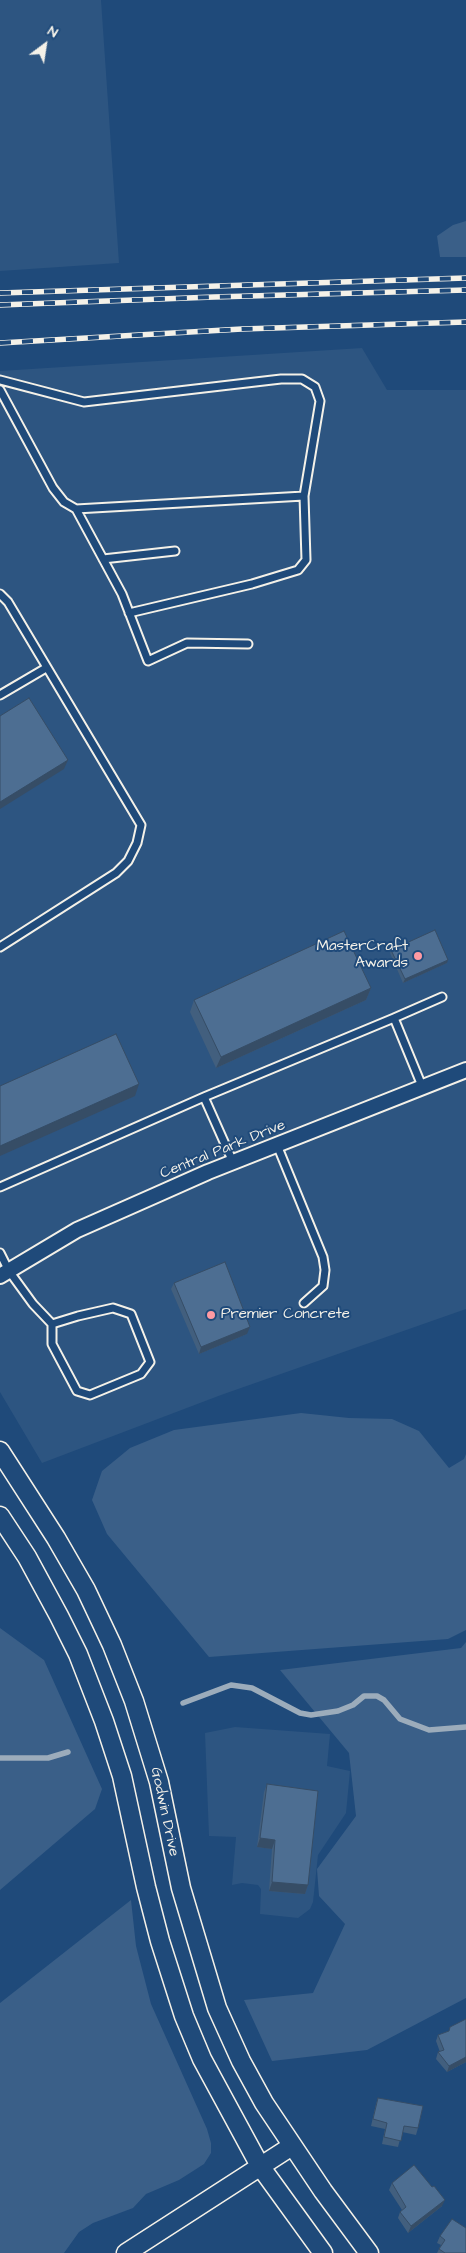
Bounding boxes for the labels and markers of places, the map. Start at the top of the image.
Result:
place label: MasterCraft Awards [316,938,408,973]
marker: MasterCraft Awards [412,950,424,962]
place label: Premier Concrete [221,1306,350,1324]
marker: Premier Concrete [205,1309,217,1321]

